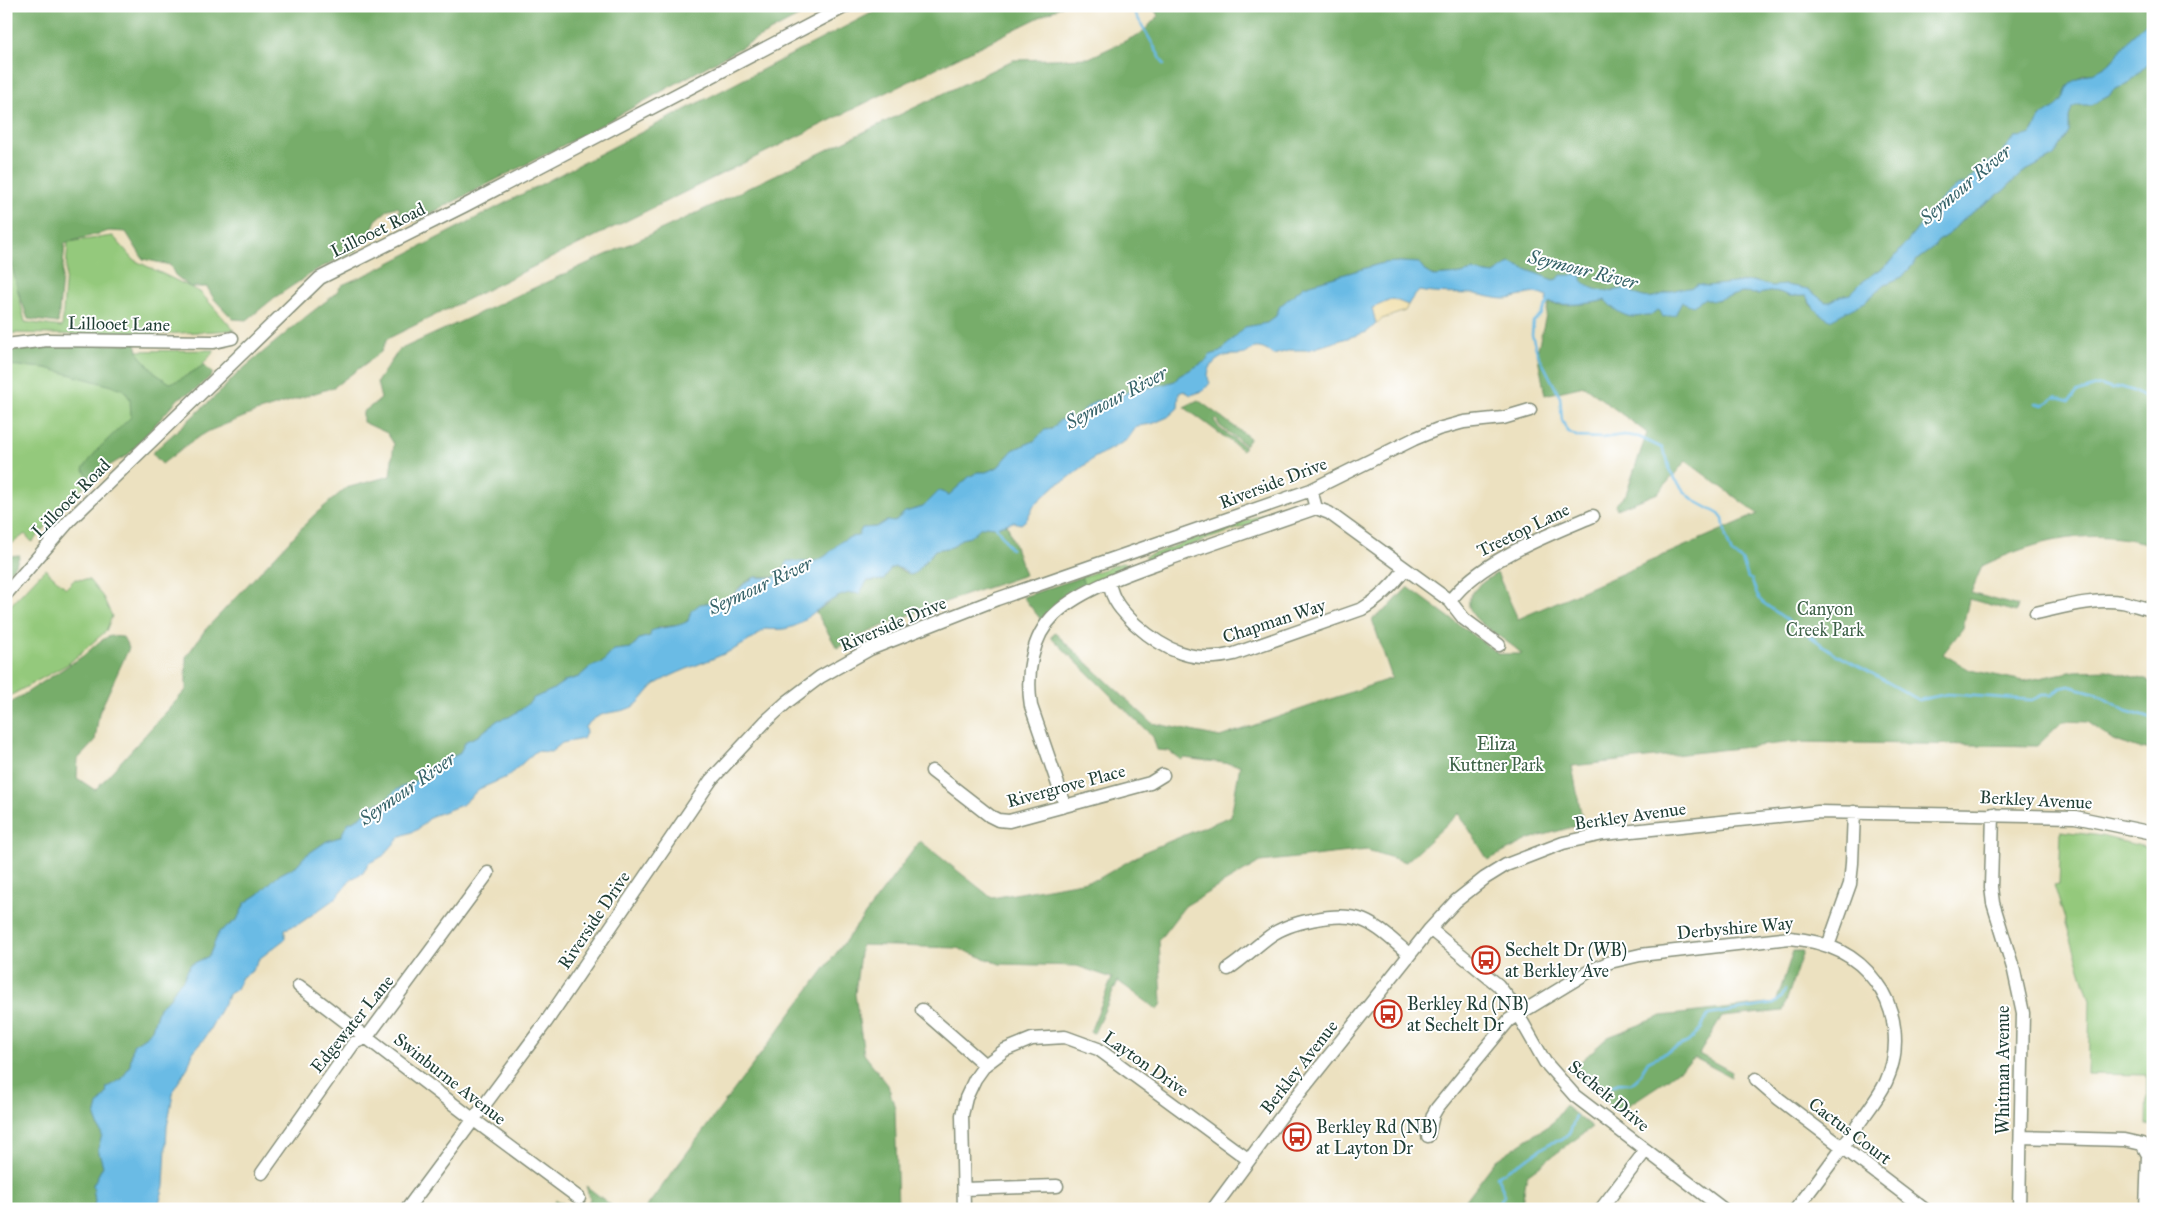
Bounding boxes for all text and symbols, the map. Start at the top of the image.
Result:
water label: Seymour River [1914,139,2016,230]
street label: Lillooet Road [327,198,429,262]
water label: Seymour River [1525,245,1641,294]
street label: Lillooet Lane [68,312,170,336]
water label: Seymour River [1060,360,1172,434]
street label: Riverside Drive [1216,452,1330,514]
street label: Lillooet Road [27,454,115,542]
street label: Treetop Lane [1473,498,1573,562]
water label: Seymour River [704,551,817,620]
street label: Riverside Drive [836,592,950,656]
street label: Chapman Way [1220,594,1329,648]
park label: Canyon Creek Park [1786,598,1865,641]
park label: Eliza Kuttner Park [1448,733,1544,776]
water label: Seymour River [354,746,461,831]
street label: Rivergrove Place [1004,760,1128,813]
street label: Berkley Avenue [1979,786,2093,814]
street label: Berkley Avenue [1573,797,1687,835]
street label: Riverside Drive [553,867,635,973]
street label: Derbyshire Way [1676,912,1795,944]
place label: Sechelt Dr (WB) at Berkley Ave [1505,939,1627,982]
bus stop icon: Sechelt Dr (WB) at Berkley Ave [1471,945,1501,975]
street label: Edgewater Lane [306,971,399,1078]
place label: Berkley Rd (NB) at Sechelt Dr [1407,993,1529,1036]
bus stop icon: Berkley Rd (NB) at Sechelt Dr [1373,999,1403,1029]
street label: Whitman Avenue [1992,1006,2014,1134]
street label: Berkley Avenue [1256,1016,1342,1118]
street label: Layton Drive [1099,1026,1193,1102]
street label: Swinburne Avenue [389,1028,511,1130]
street label: Sechelt Drive [1564,1056,1654,1136]
street label: Cactus Court [1804,1093,1896,1170]
place label: Berkley Rd (NB) at Layton Dr [1316,1116,1438,1159]
bus stop icon: Berkley Rd (NB) at Layton Dr [1282,1122,1312,1152]

